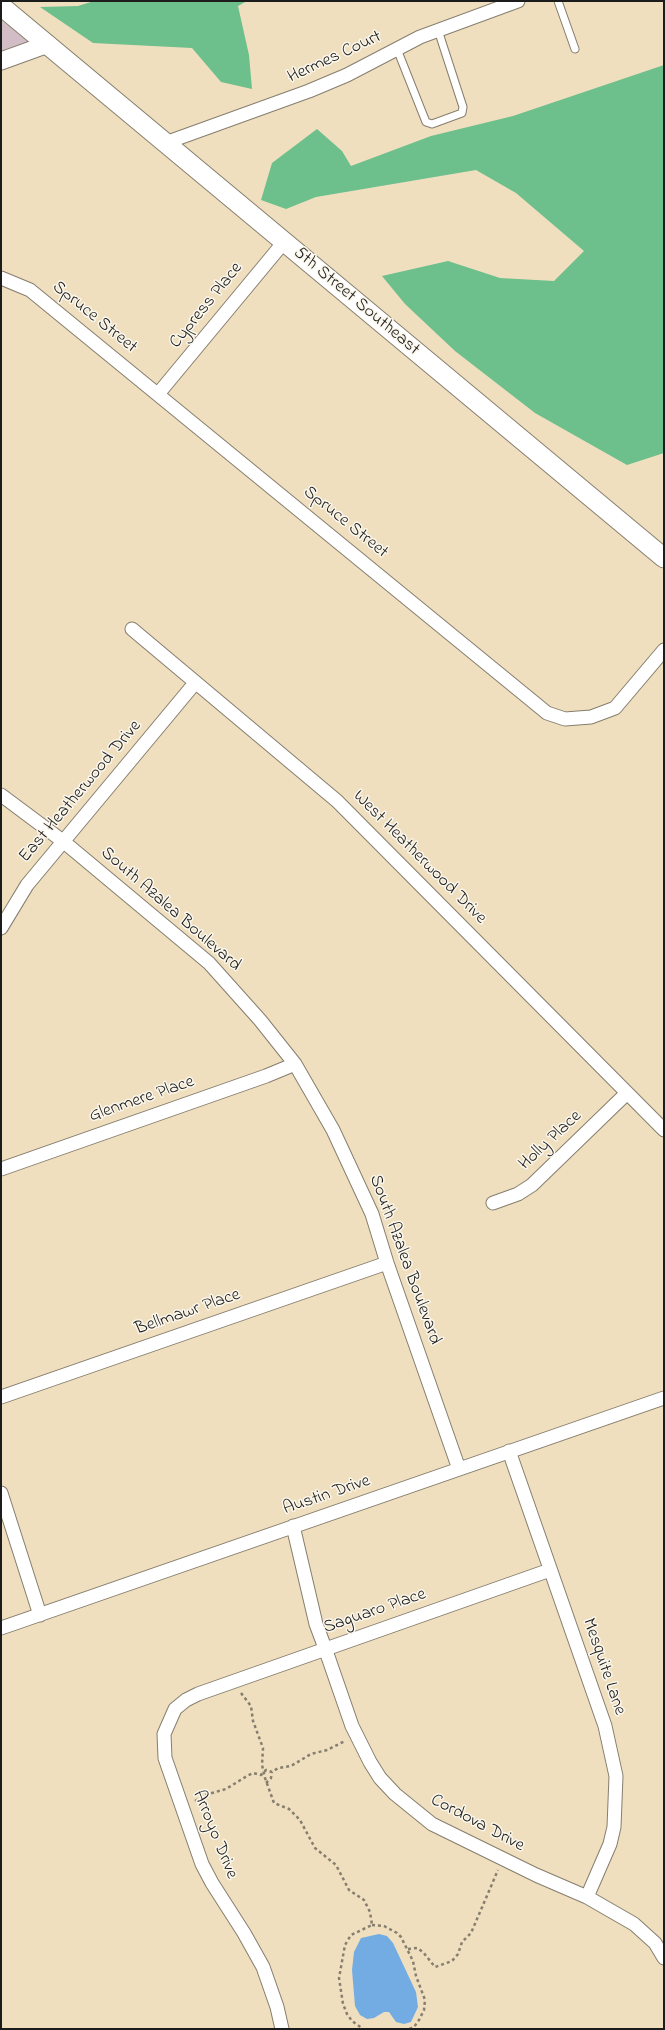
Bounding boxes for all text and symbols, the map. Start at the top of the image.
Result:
street label: Hermes Court [285,27,385,89]
street label: 5th Street Southeast [289,243,423,361]
street label: Cypress Place [166,259,248,353]
street label: Spruce Street [47,277,141,359]
street label: Spruce Street [298,482,392,564]
street label: East Heatherwood Drive [15,716,147,868]
street label: West Heatherwood Drive [347,786,491,930]
street label: South Azalea Boulevard [95,843,245,977]
street label: Glenmere Place [87,1072,197,1128]
street label: Holly Place [515,1107,587,1175]
street label: South Azalea Boulevard [363,1172,445,1348]
street label: Bellmawr Place [133,1285,243,1341]
street label: Austin Drive [281,1471,373,1521]
street label: Saguaro Place [321,1584,429,1640]
street label: Mesquite Lane [576,1616,630,1718]
street label: Arroyo Drive [186,1788,242,1882]
street label: Cordova Drive [426,1790,528,1858]

